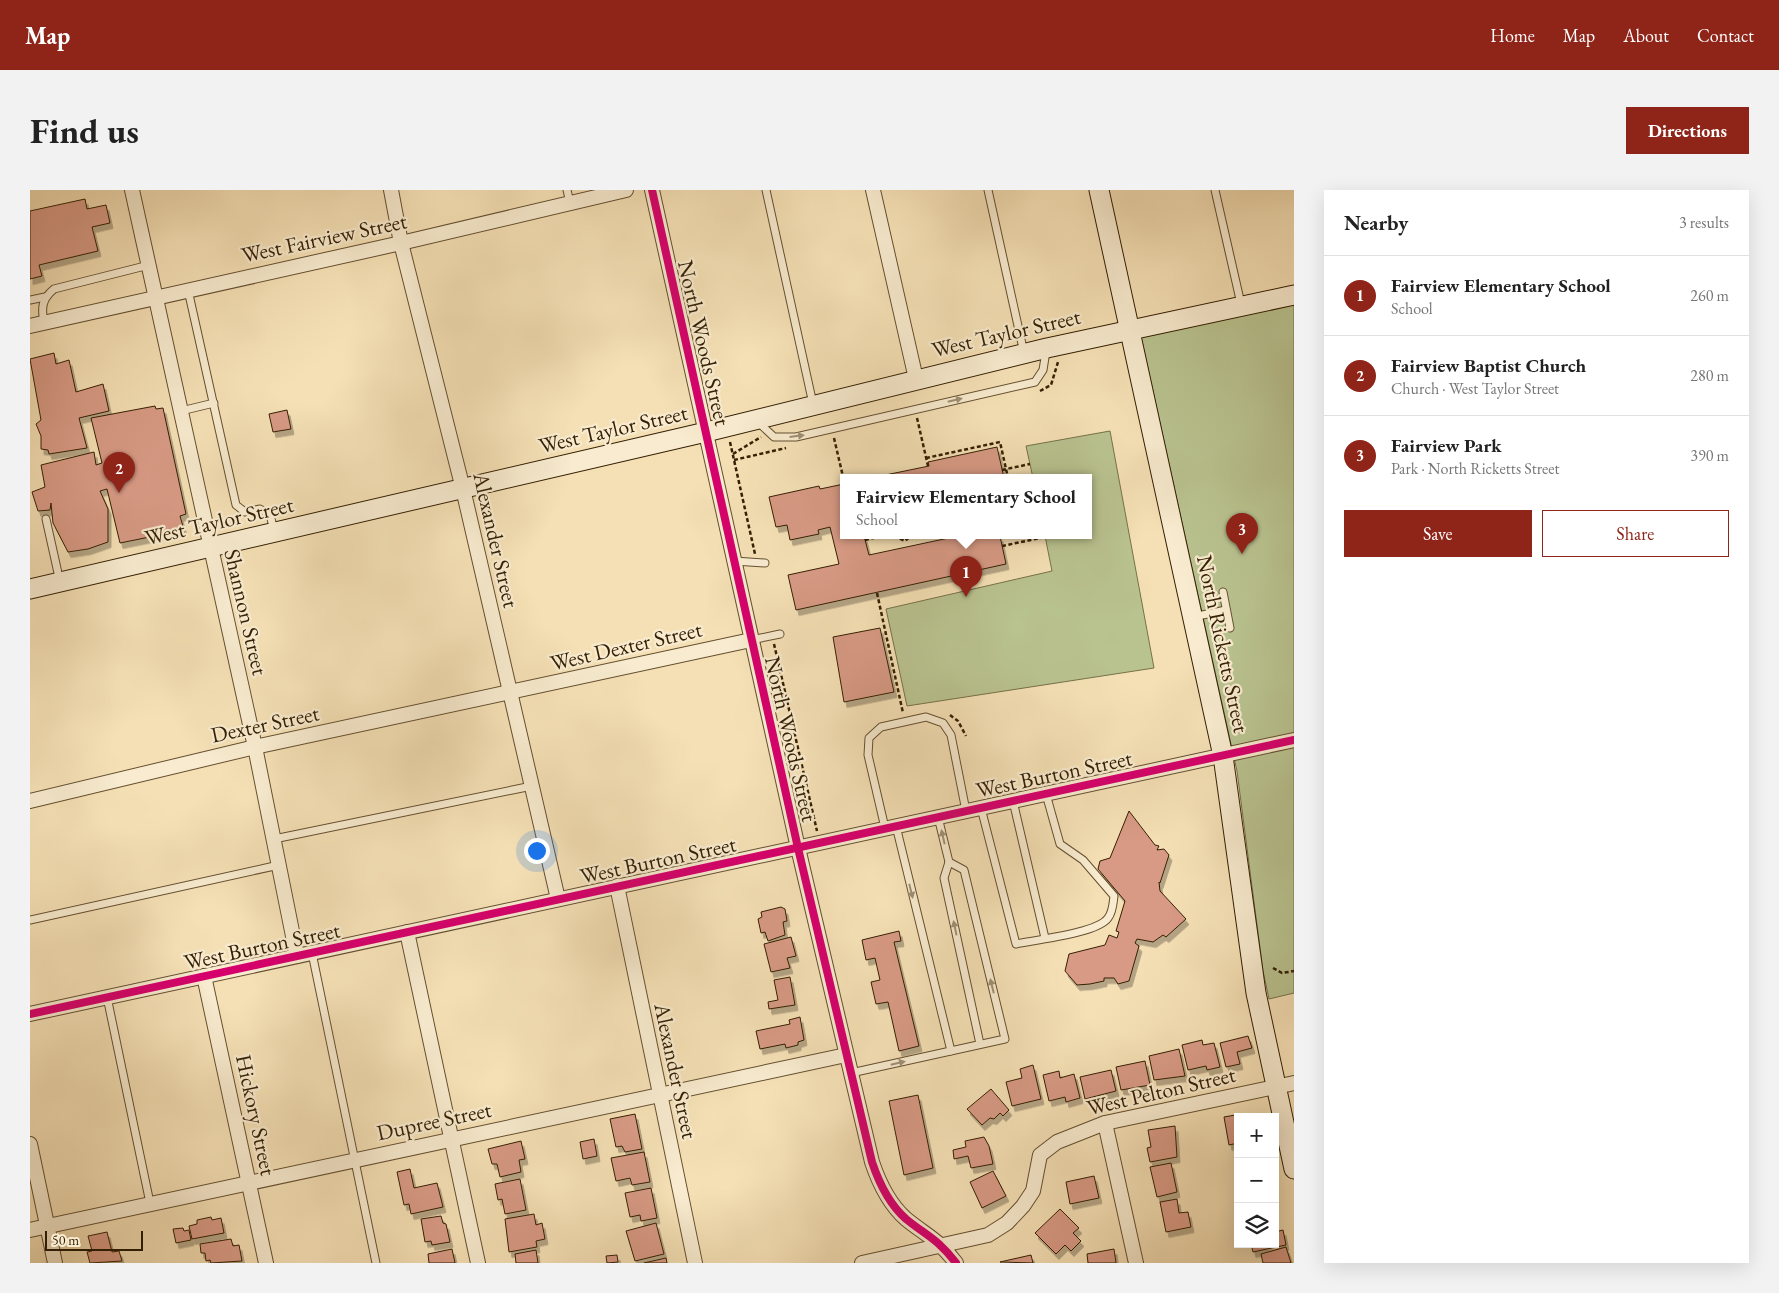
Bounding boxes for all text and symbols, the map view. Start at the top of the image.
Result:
text: Map [25,20,70,51]
text: Home [1490,24,1535,47]
text: Map [1563,24,1595,47]
text: About [1623,24,1669,47]
text: Contact [1697,24,1754,47]
button: Directions [1626,107,1749,154]
text: Find us [30,108,139,153]
street label: West Fairview Street [239,206,409,270]
text: Nearby [1344,209,1408,236]
text: 3 results [1679,212,1729,233]
street label: North Woods Street [671,257,737,429]
text: Fairview Elementary School [1391,273,1611,298]
text: 1 [1356,285,1364,306]
text: 260 m [1690,285,1729,306]
text: School [1391,298,1433,319]
street label: West Taylor Street [929,302,1083,364]
text: Fairview Baptist Church [1391,353,1586,378]
text: 2 [1356,365,1364,386]
text: 280 m [1690,365,1729,386]
text: Church · West Taylor Street [1391,378,1559,399]
one-way arrow [948,396,963,404]
street label: West Taylor Street [536,398,690,460]
one-way arrow [789,432,805,440]
text: Fairview Park [1391,433,1502,458]
text: 3 [1356,445,1364,466]
text: 390 m [1690,445,1729,466]
pin: 2 [103,452,135,493]
text: Park · North Ricketts Street [1391,458,1559,479]
street label: Alexander Street [466,468,526,611]
popup [840,474,1092,539]
text: Fairview Elementary School [856,484,1076,509]
street label: West Taylor Street [142,490,296,552]
text: School [856,509,898,530]
button: Save [1344,510,1532,557]
button: Share [1542,510,1729,557]
pin: 3 [1226,513,1258,554]
street label: Shannon Street [217,546,275,678]
street label: North Ricketts Street [1190,553,1256,736]
pin: 1 [950,556,982,597]
street label: West Dexter Street [547,614,705,678]
street label: North Woods Street [758,653,824,825]
street label: Dexter Street [208,698,322,750]
street label: West Burton Street [973,743,1135,805]
street label: West Burton Street [577,829,739,891]
one-way arrow [939,829,947,844]
your location [524,838,550,864]
one-way arrow [908,883,916,898]
street label: West Burton Street [181,915,343,977]
one-way arrow [951,921,959,936]
one-way arrow [988,979,996,994]
street label: Alexander Street [647,999,705,1142]
street label: Hickory Street [229,1052,283,1178]
one-way arrow [891,1059,906,1067]
street label: West Pelton Street [1084,1060,1238,1122]
street label: Dupree Street [374,1095,494,1147]
map controls [1234,1113,1279,1248]
button: + [1234,1113,1279,1158]
button: − [1234,1158,1279,1203]
button: layers [1234,1203,1279,1248]
scale bar [45,1228,142,1251]
text: 50 m [52,1231,79,1249]

